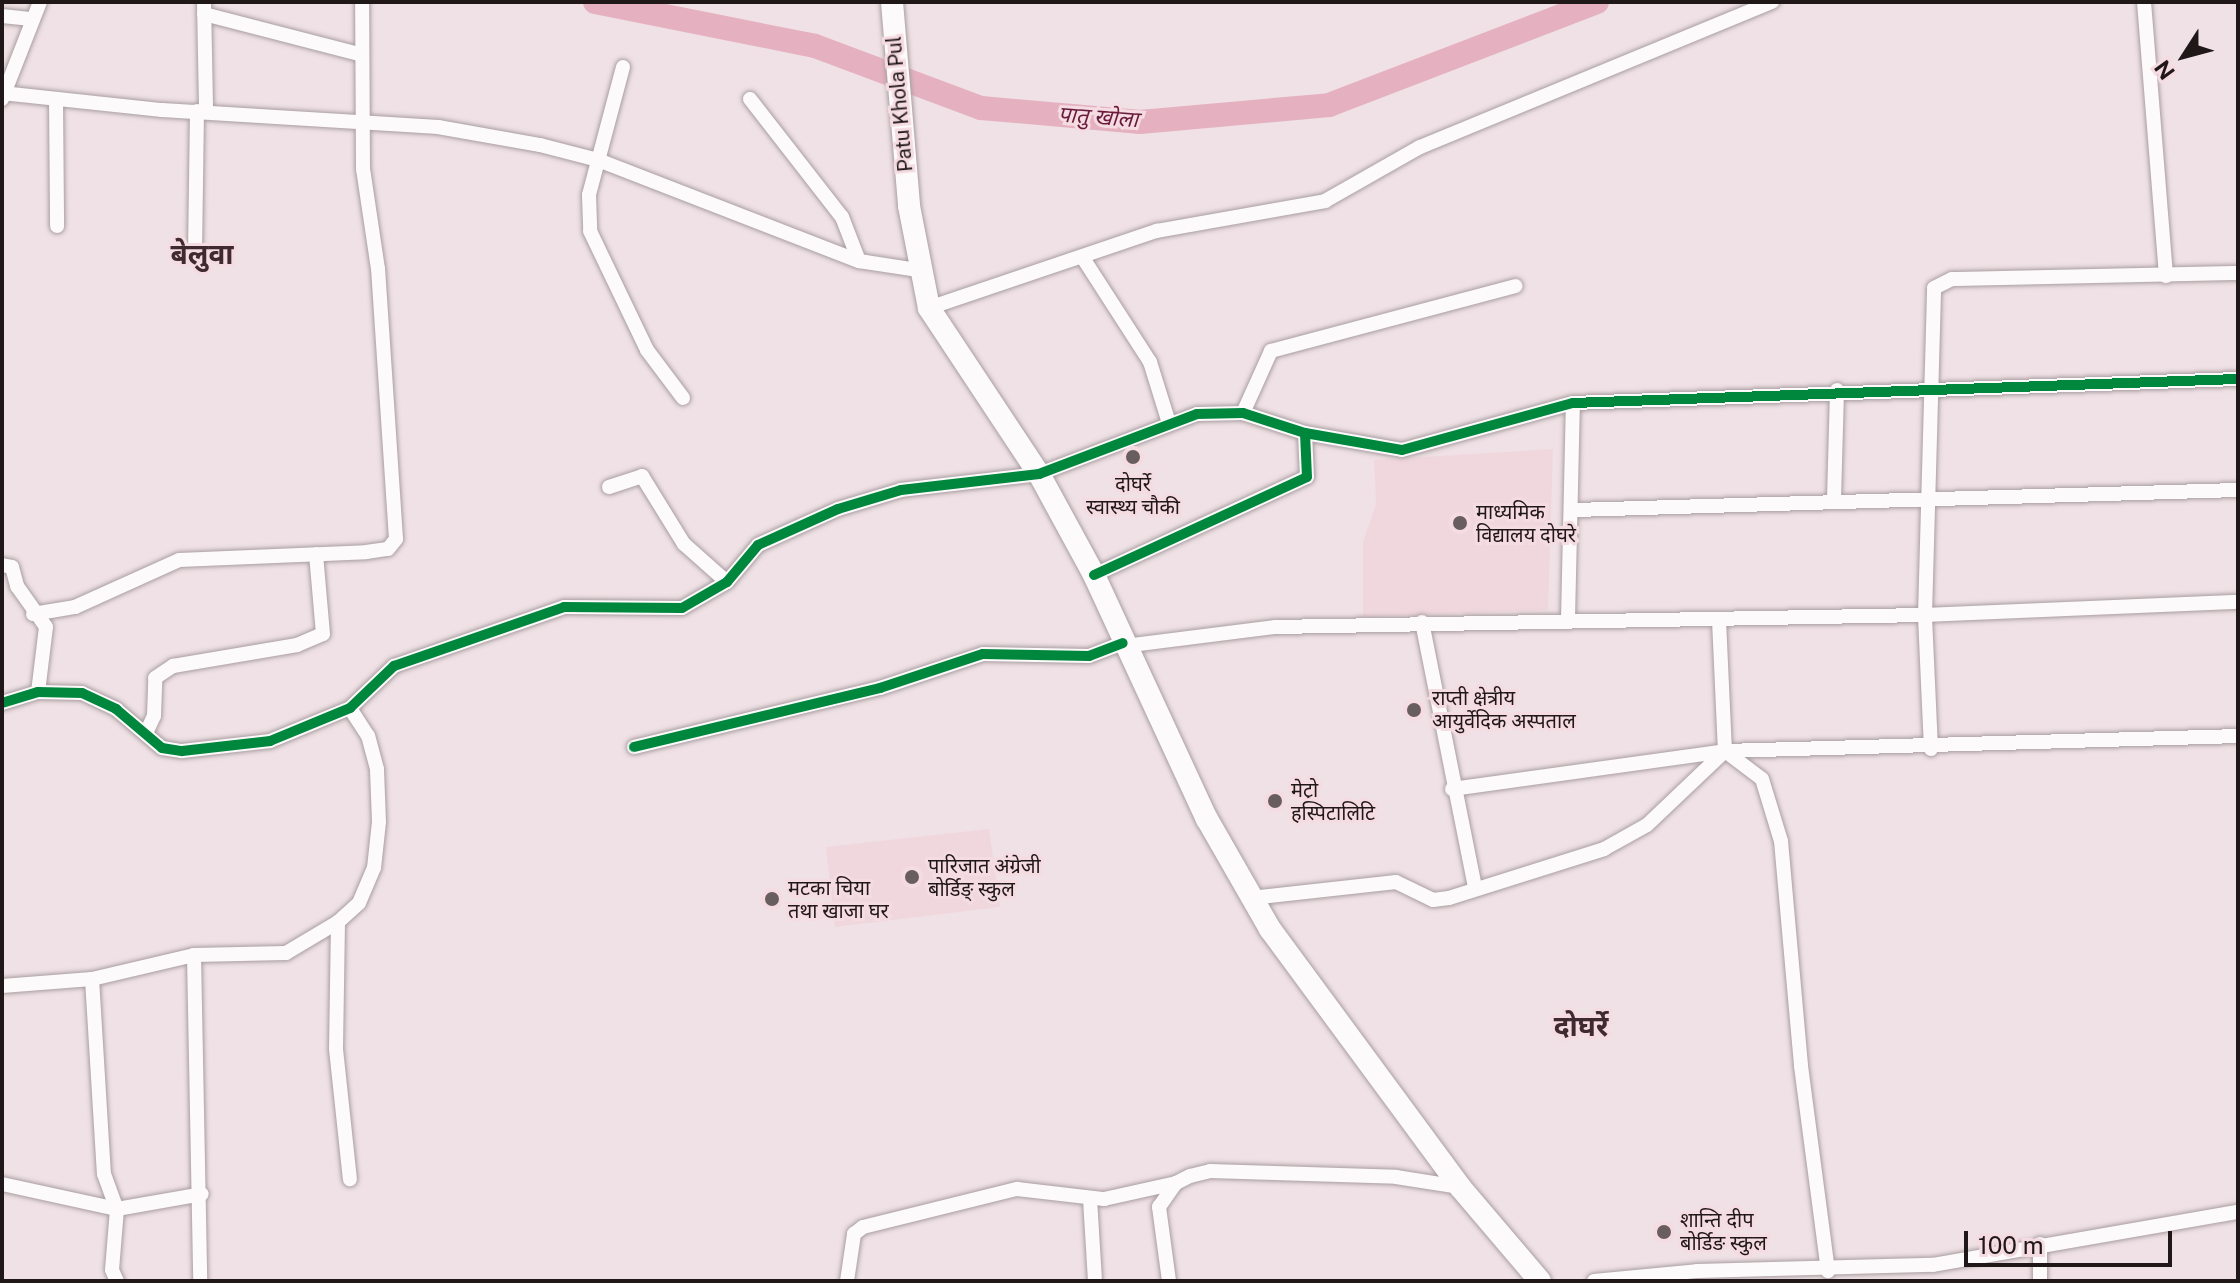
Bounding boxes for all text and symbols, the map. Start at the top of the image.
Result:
north arrow [2144,16,2224,96]
street label: Patu Khola Pul [882,35,918,173]
text: N [2149,56,2180,85]
water label: पातु खोला [1057,101,1139,133]
district label: बेलुवा [170,237,234,271]
marker: दोघर्रे स्वास्थ्य चौकी [1122,446,1144,468]
place label: दोघर्रे स्वास्थ्य चौकी [1086,472,1180,519]
place label: माध्यमिक विद्यालय दोघरे [1476,500,1576,547]
marker: माध्यमिक विद्यालय दोघरे [1451,514,1469,532]
place label: राप्ती क्षेत्रीय आयुर्वेदिक अस्पताल [1432,686,1576,733]
marker: राप्ती क्षेत्रीय आयुर्वेदिक अस्पताल [1403,699,1425,721]
place label: मेट्रो हस्पिटालिटि [1291,778,1375,825]
marker: मेट्रो हस्पिटालिटि [1266,792,1284,810]
place label: पारिजात अंग्रेजी बोर्डिङ् स्कुल [928,854,1041,901]
marker: पारिजात अंग्रेजी बोर्डिङ् स्कुल [903,868,921,886]
place label: मटका चिया तथा खाजा घर [788,876,889,923]
marker: मटका चिया तथा खाजा घर [763,890,781,908]
district label: दोघर्रे [1554,1009,1608,1043]
place label: शान्ति दीप बोर्डिङ स्कुल [1680,1208,1767,1255]
scale bar [1968,1215,2176,1265]
marker: शान्ति दीप बोर्डिङ स्कुल [1655,1223,1673,1241]
text: 100 m [1978,1231,2044,1259]

